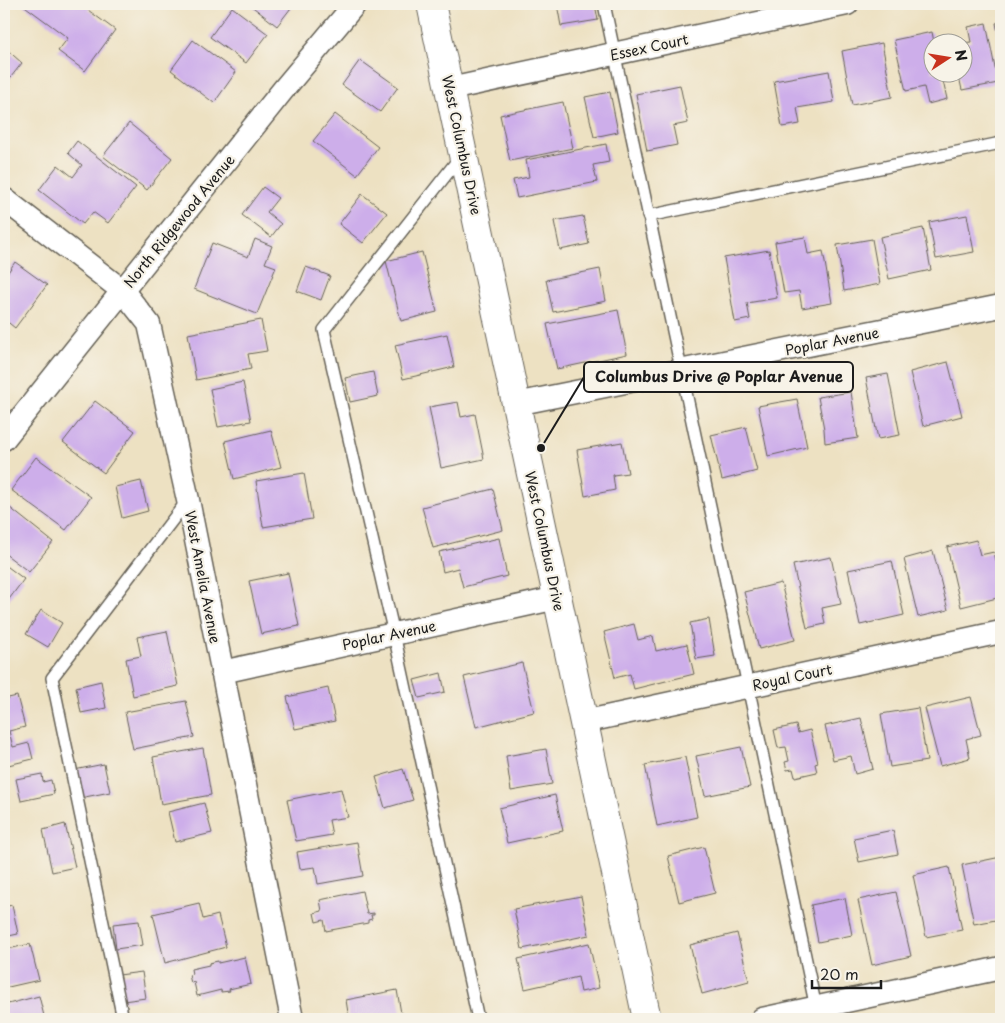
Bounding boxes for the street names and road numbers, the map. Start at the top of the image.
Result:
street label: Essex Court [608,28,690,66]
street label: West Columbus Drive [437,73,487,217]
street label: North Ridgewood Avenue [119,150,240,292]
street label: Poplar Avenue [783,322,881,360]
street label: West Columbus Drive [520,469,570,613]
street label: West Amelia Avenue [180,509,226,646]
street label: Poplar Avenue [340,615,438,655]
street label: Royal Court [750,658,834,696]

